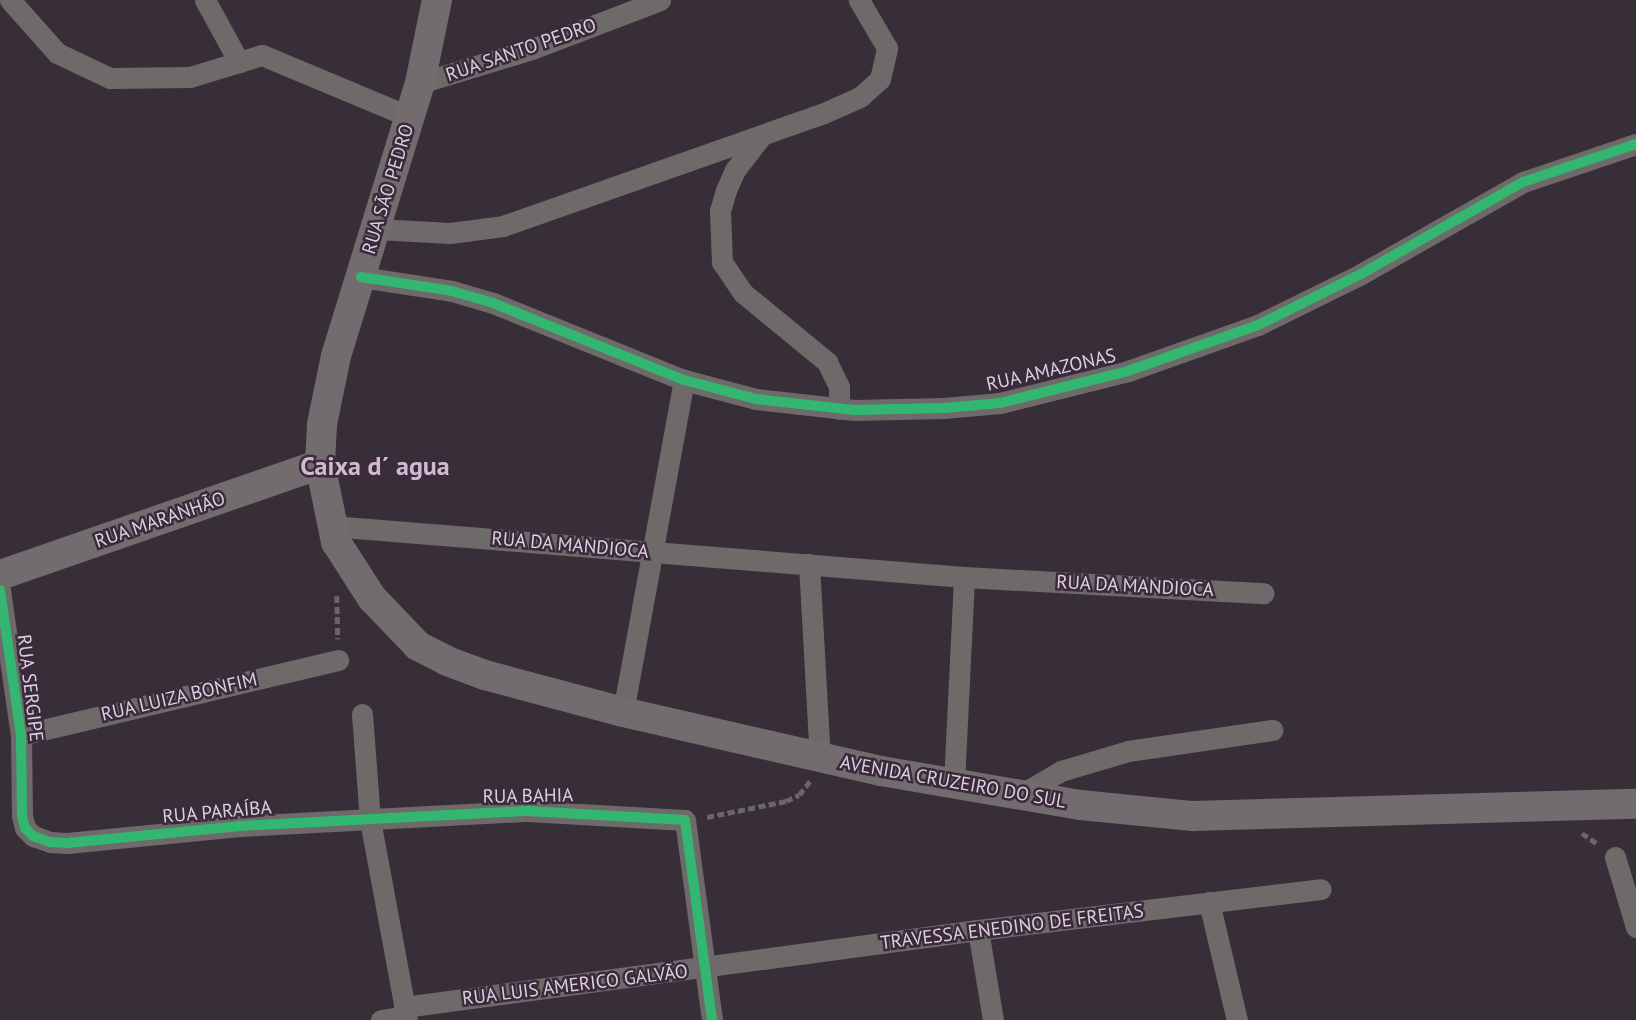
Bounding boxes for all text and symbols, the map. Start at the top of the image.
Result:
street label: RUA SANTO PEDRO [442,13,600,87]
street label: RUA SÃO PEDRO [357,121,419,257]
street label: RUA AMAZONAS [983,344,1119,396]
district label: Caixa d´ agua [300,450,450,482]
street label: RUA MARANHÃO [91,487,229,553]
street label: RUA DA MANDIOCA [490,527,650,563]
street label: RUA DA MANDIOCA [1055,570,1215,602]
street label: RUA SERGIPE [12,633,48,743]
street label: RUA LUIZA BONFIM [98,668,260,726]
street label: AVENIDA CRUZEIRO DO SUL [838,751,1068,813]
street label: RUA BAHIA [482,784,574,808]
street label: RUA PARAÍBA [161,796,273,828]
street label: TRAVESSA ENEDINO DE FREITAS [879,899,1145,955]
street label: RUA LUIS AMERICO GALVÃO [460,960,690,1010]

